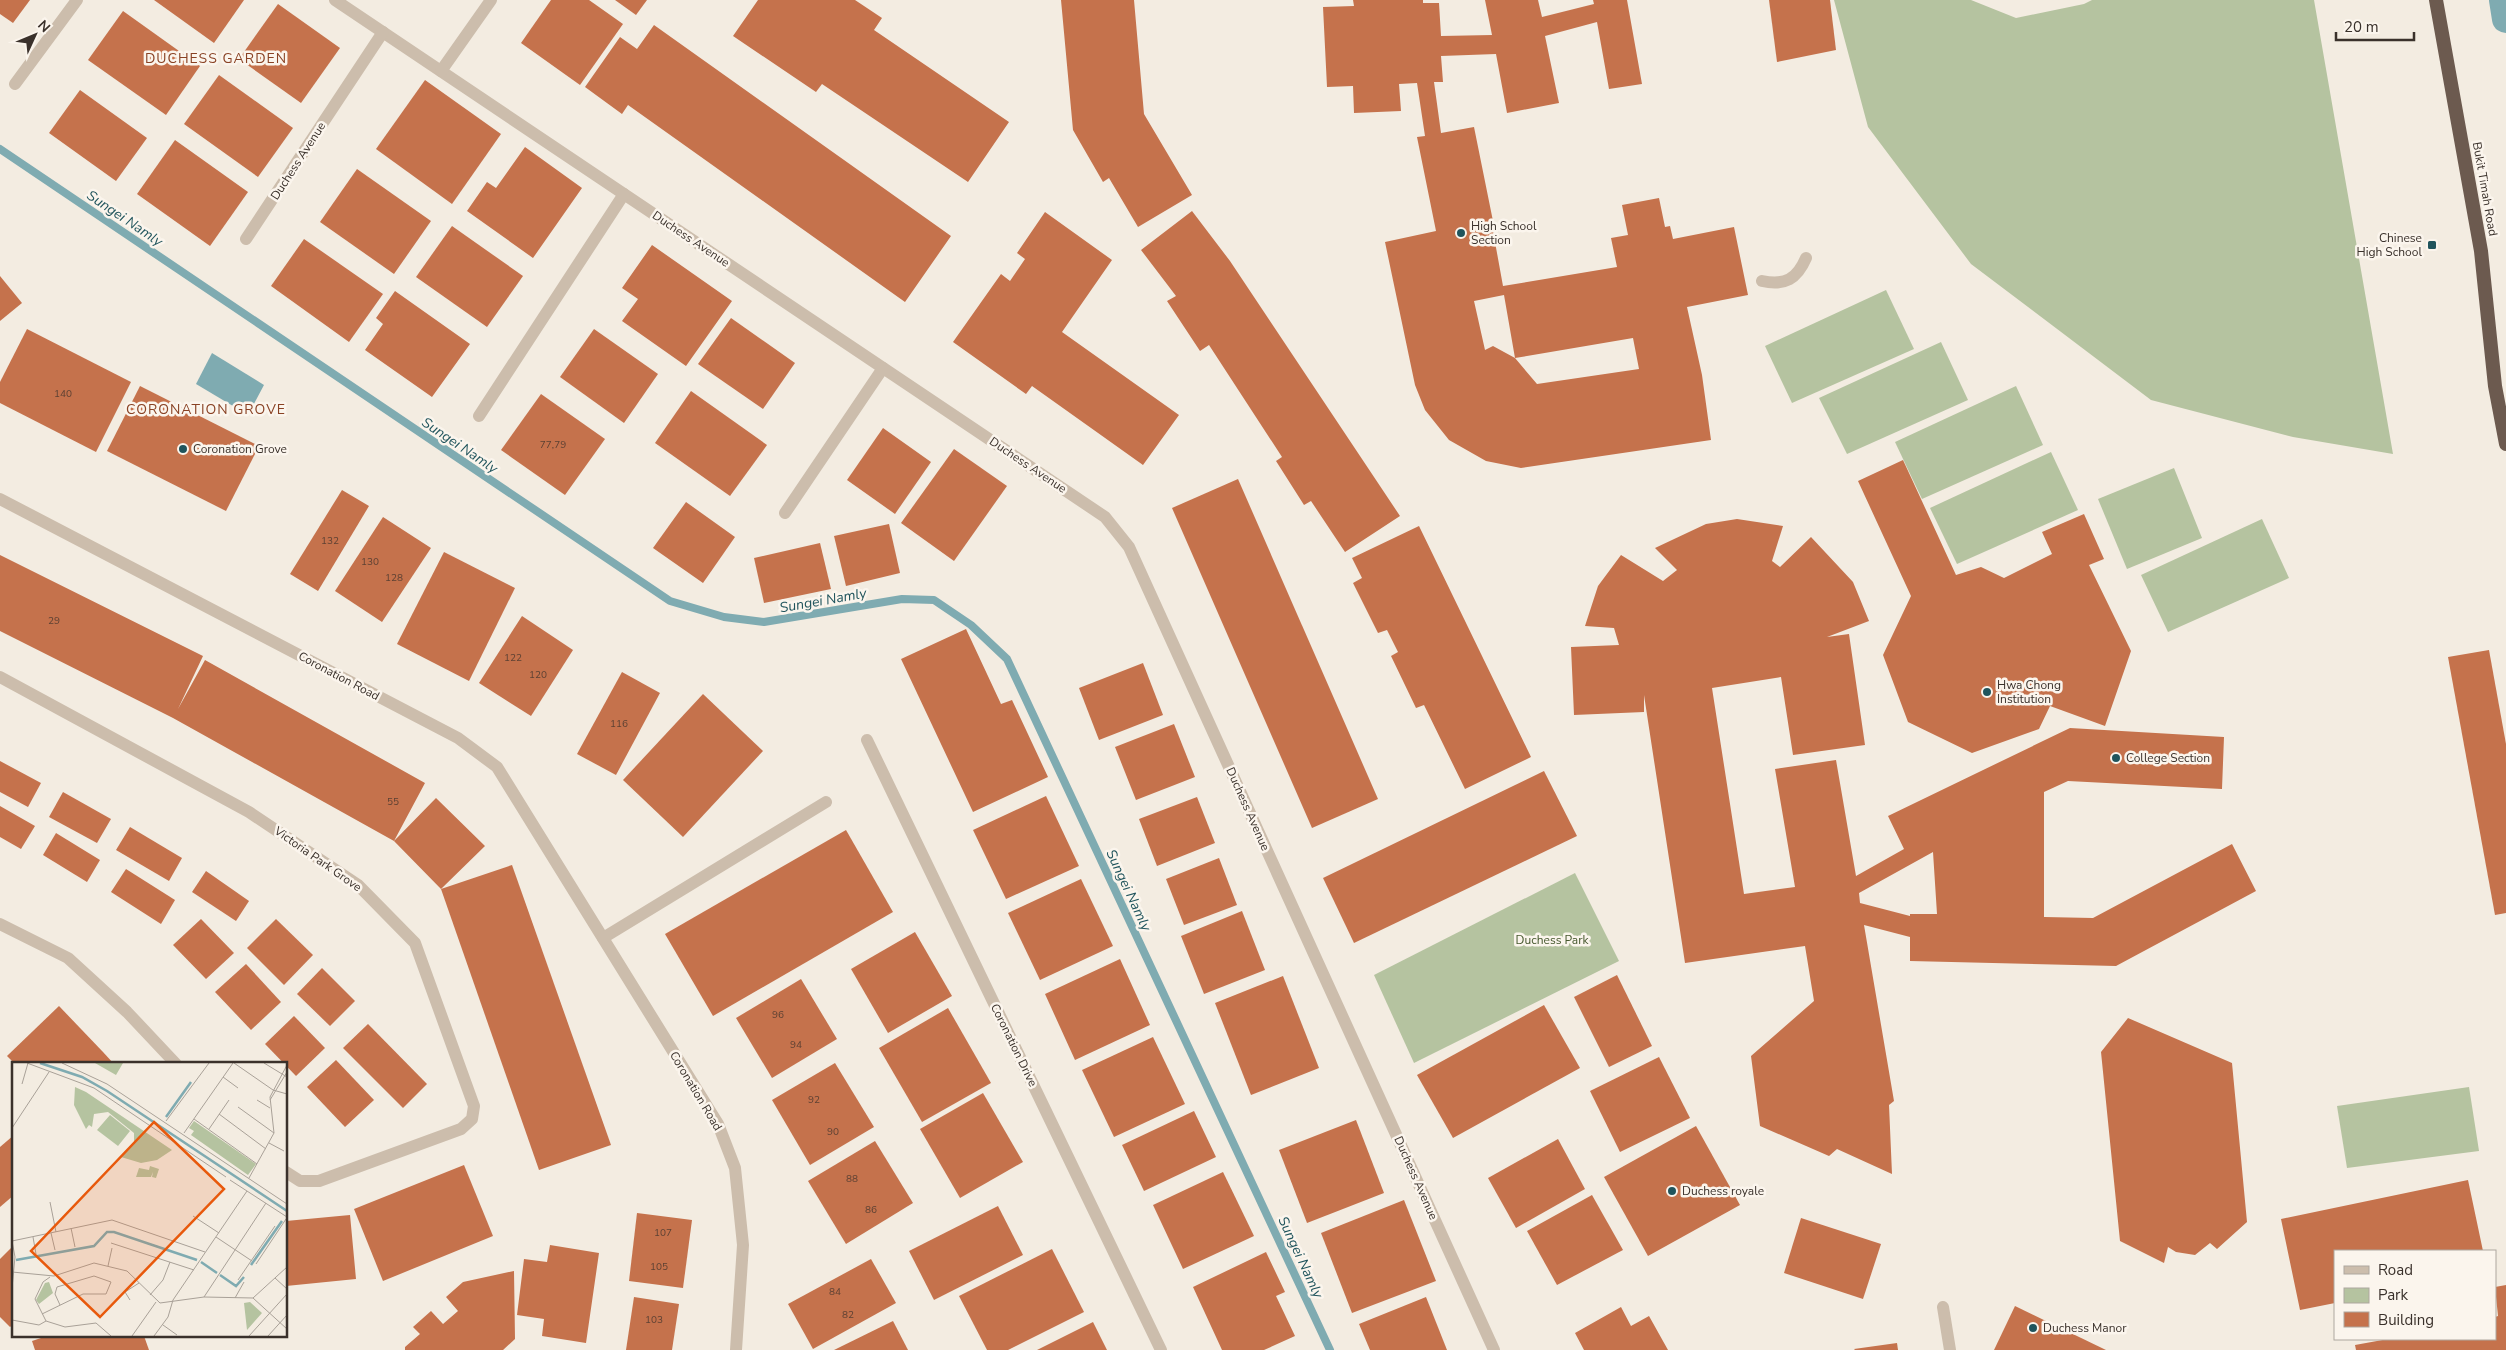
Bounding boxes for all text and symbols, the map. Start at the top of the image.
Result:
north arrow [10,10,60,60]
scale bar [2336,10,2414,42]
text: N [34,16,54,37]
text: 20 m [2344,17,2379,37]
district label: DUCHESS GARDEN [145,49,287,68]
street label: Duchess Avenue [267,119,329,203]
street label: Bukit Timah Road [2469,141,2501,237]
water label: Sungei Namly [83,186,167,251]
street label: Duchess Avenue [649,207,733,271]
place label: High School Section [1471,218,1537,248]
marker: High School Section [1455,227,1467,239]
place label: Chinese High School [2357,230,2422,260]
marker: Chinese High School [2426,239,2438,251]
house number: 140 [54,387,72,401]
district label: CORONATION GROVE [126,400,286,419]
water label: Sungei Namly [418,413,502,478]
street label: Duchess Avenue [986,433,1070,497]
house number: 77,79 [540,438,566,452]
place label: Coronation Grove [193,441,287,457]
marker: Coronation Grove [177,443,189,455]
house number: 132 [321,534,339,548]
house number: 130 [361,555,379,569]
house number: 128 [385,571,403,585]
water label: Sungei Namly [778,583,869,617]
house number: 29 [48,614,60,628]
street label: Coronation Road [296,648,382,704]
house number: 122 [504,651,522,665]
house number: 120 [529,668,547,682]
place label: Hwa Chong Institution [1997,677,2061,707]
marker: Hwa Chong Institution [1981,686,1993,698]
house number: 116 [610,717,628,731]
place label: College Section [2126,750,2210,766]
marker: College Section [2110,752,2122,764]
street label: Duchess Avenue [1222,765,1274,853]
house number: 55 [387,795,399,809]
street label: Victoria Park Grove [270,822,365,895]
water label: Sungei Namly [1101,846,1156,935]
park label: Duchess Park [1516,932,1589,948]
street label: Coronation Drive [987,1001,1041,1089]
house number: 96 [772,1008,784,1022]
house number: 94 [790,1038,802,1052]
street label: Coronation Road [666,1048,726,1134]
inset map [12,1062,288,1338]
house number: 92 [808,1093,820,1107]
house number: 90 [827,1125,839,1139]
street label: Duchess Avenue [1390,1134,1442,1222]
house number: 88 [846,1172,858,1186]
place label: Duchess royale [1682,1183,1764,1199]
marker: Duchess royale [1666,1185,1678,1197]
house number: 86 [865,1203,877,1217]
water label: Sungei Namly [1273,1213,1328,1302]
house number: 107 [654,1226,672,1240]
legend [2334,1250,2496,1340]
house number: 105 [650,1260,668,1274]
text: Road [2378,1260,2413,1280]
house number: 84 [829,1285,841,1299]
text: Park [2378,1285,2408,1305]
house number: 82 [842,1308,854,1322]
text: Building [2378,1310,2434,1330]
house number: 103 [645,1313,663,1327]
place label: Duchess Manor [2043,1320,2127,1336]
marker: Duchess Manor [2027,1322,2039,1334]

